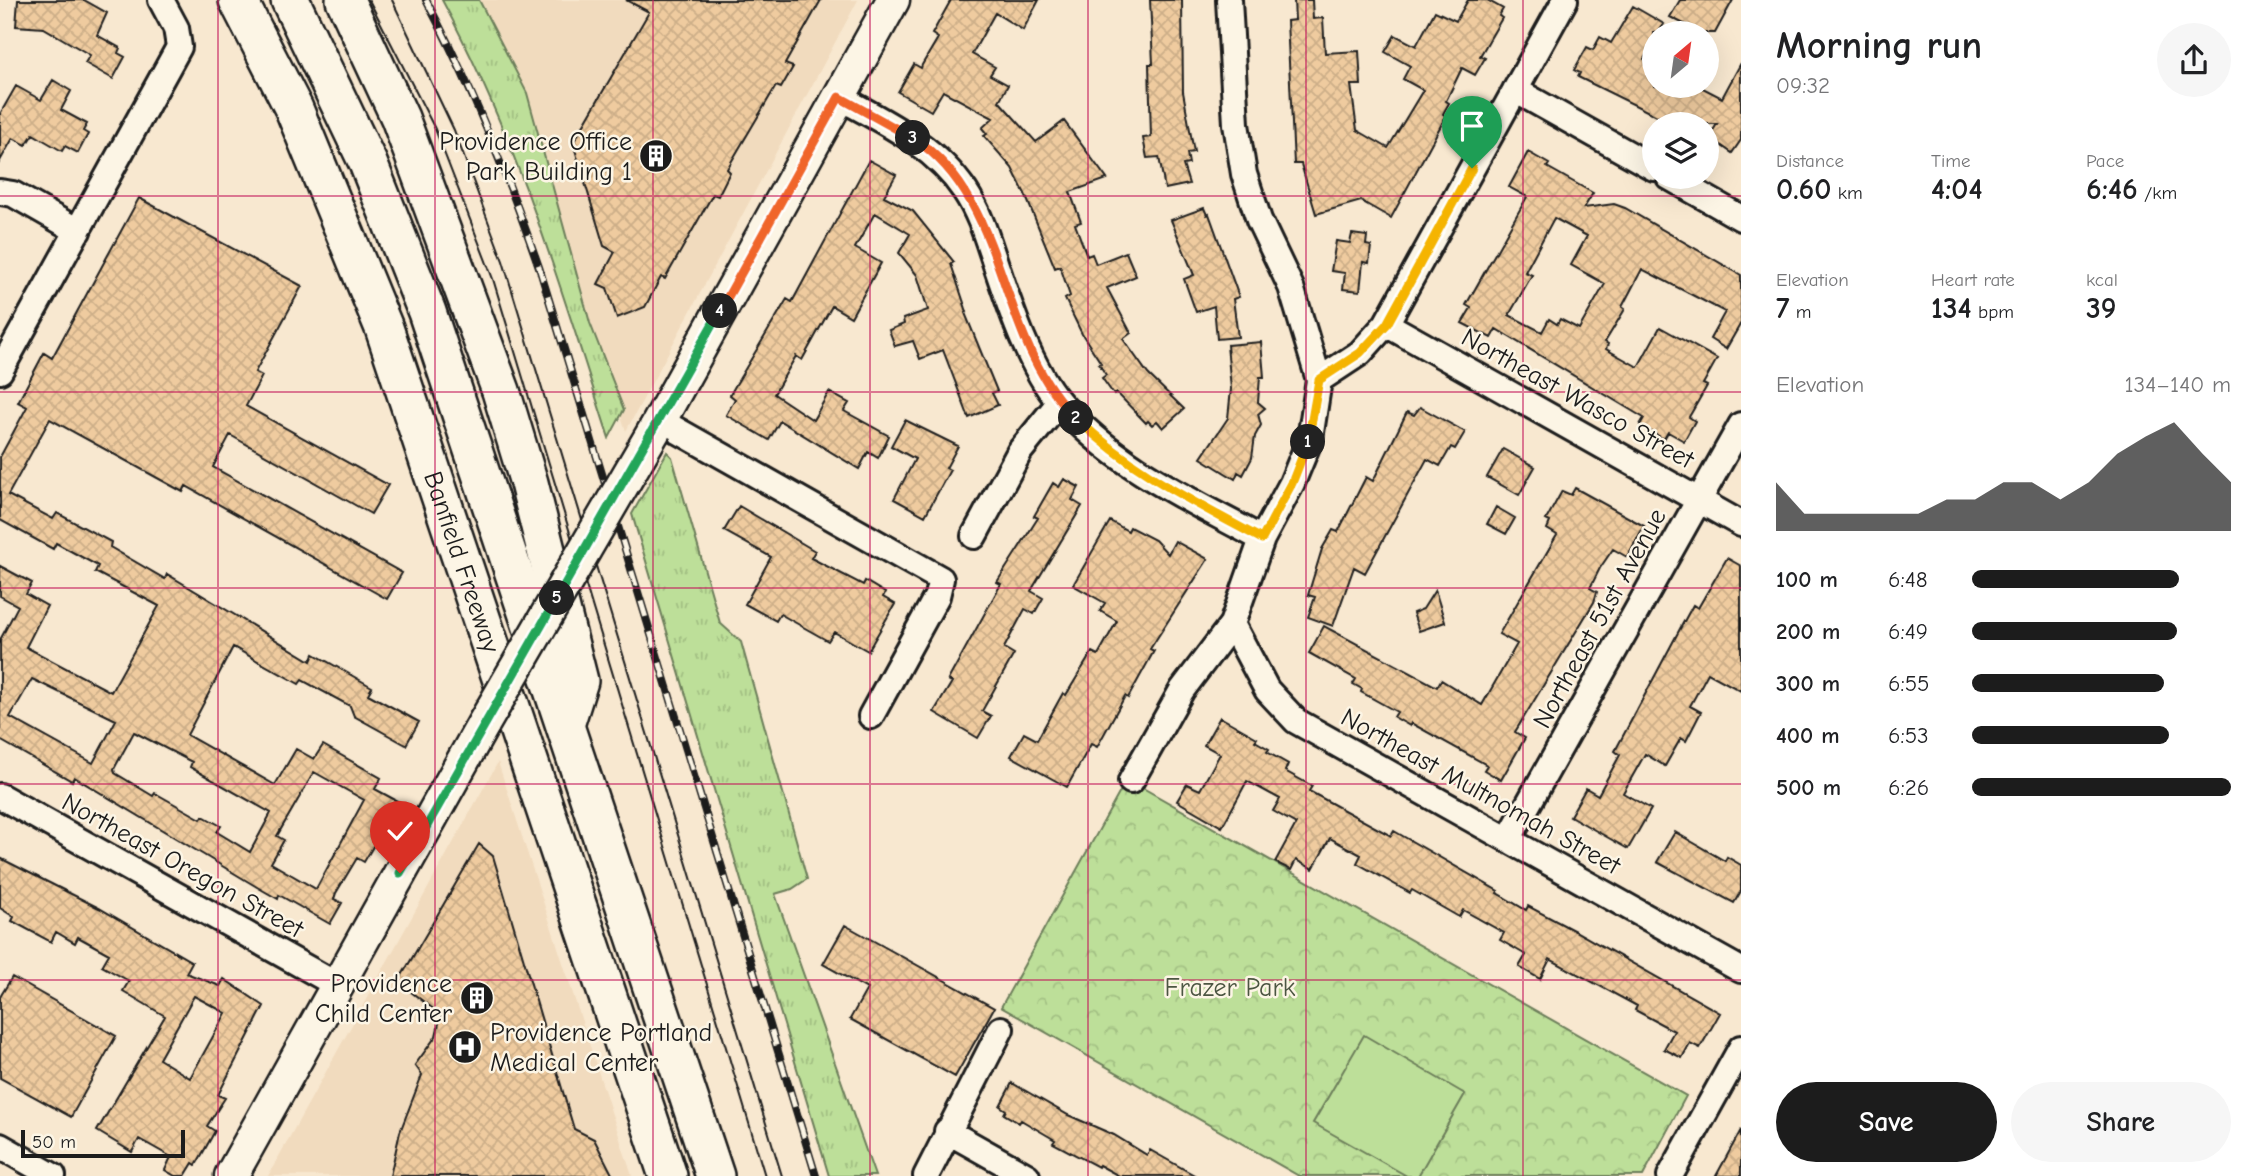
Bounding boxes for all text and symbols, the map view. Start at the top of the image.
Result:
north arrow [1642,21,1718,98]
map controls [1642,21,1719,189]
button: share [2157,23,2231,97]
text: Morning run [1776,24,1982,68]
text: 09:32 [1776,72,1830,99]
pin [1442,96,1502,168]
icon: arrive [1453,107,1491,145]
button: layers [1642,112,1719,189]
pin: 3 [895,120,930,156]
text: 3 [908,126,917,148]
place label: Providence Office Park Building 1 [439,127,632,187]
building icon: Providence Office Park Building 1 [637,137,675,175]
text: Distance [1776,150,1844,172]
text: Time [1931,150,1970,172]
text: Pace [2086,150,2124,172]
text: 0.60 [1776,172,1831,207]
text: 4:04 [1931,172,1983,207]
text: 6:46 [2086,172,2138,207]
text: km [1831,182,1863,204]
text: /km [2138,182,2177,204]
text: Elevation [1776,269,1849,291]
text: Heart rate [1931,269,2015,291]
text: kcal [2086,269,2118,291]
text: 7 [1776,291,1790,326]
text: 134 [1931,291,1972,326]
text: 39 [2086,291,2116,326]
pin: 4 [702,294,738,328]
text: 4 [715,299,724,321]
text: m [1790,301,1812,323]
text: bpm [1972,301,2014,323]
street label: Northeast Wasco Street [1456,323,1700,476]
text: Elevation [1776,371,1864,398]
text: 134–140 m [2124,371,2231,398]
pin: 2 [1058,400,1094,436]
text: 2 [1071,406,1080,428]
pin: 1 [1290,424,1326,460]
text: 1 [1304,430,1311,452]
street label: Banfield Freeway [417,468,506,657]
street label: Northeast 51st Avenue [1527,503,1673,734]
text: 100 m [1776,566,1838,593]
text: 6:48 [1888,566,1928,593]
pin: 5 [540,580,574,616]
text: 5 [551,586,562,608]
text: 200 m [1776,618,1840,645]
text: 6:49 [1888,618,1928,645]
text: 300 m [1776,670,1840,697]
text: 6:55 [1888,670,1930,697]
street label: Northeast Multnomah Street [1336,702,1627,882]
text: 400 m [1776,722,1840,749]
text: 6:53 [1888,722,1929,749]
text: 500 m [1776,774,1841,801]
text: 6:26 [1888,774,1929,801]
street label: Northeast Oregon Street [57,787,310,945]
pin [370,801,430,873]
icon: check [381,812,419,850]
place label: Providence Child Center [315,969,453,1029]
park label: Frazer Park [1165,973,1296,1003]
building icon: Providence Child Center [458,979,496,1017]
place label: Providence Portland Medical Center [490,1018,712,1078]
hospital icon: Providence Portland Medical Center [446,1028,484,1066]
button: Save [1776,1082,1997,1162]
button: Share [2011,1082,2231,1162]
scale bar [21,1127,186,1159]
text: 50 m [32,1131,76,1153]

